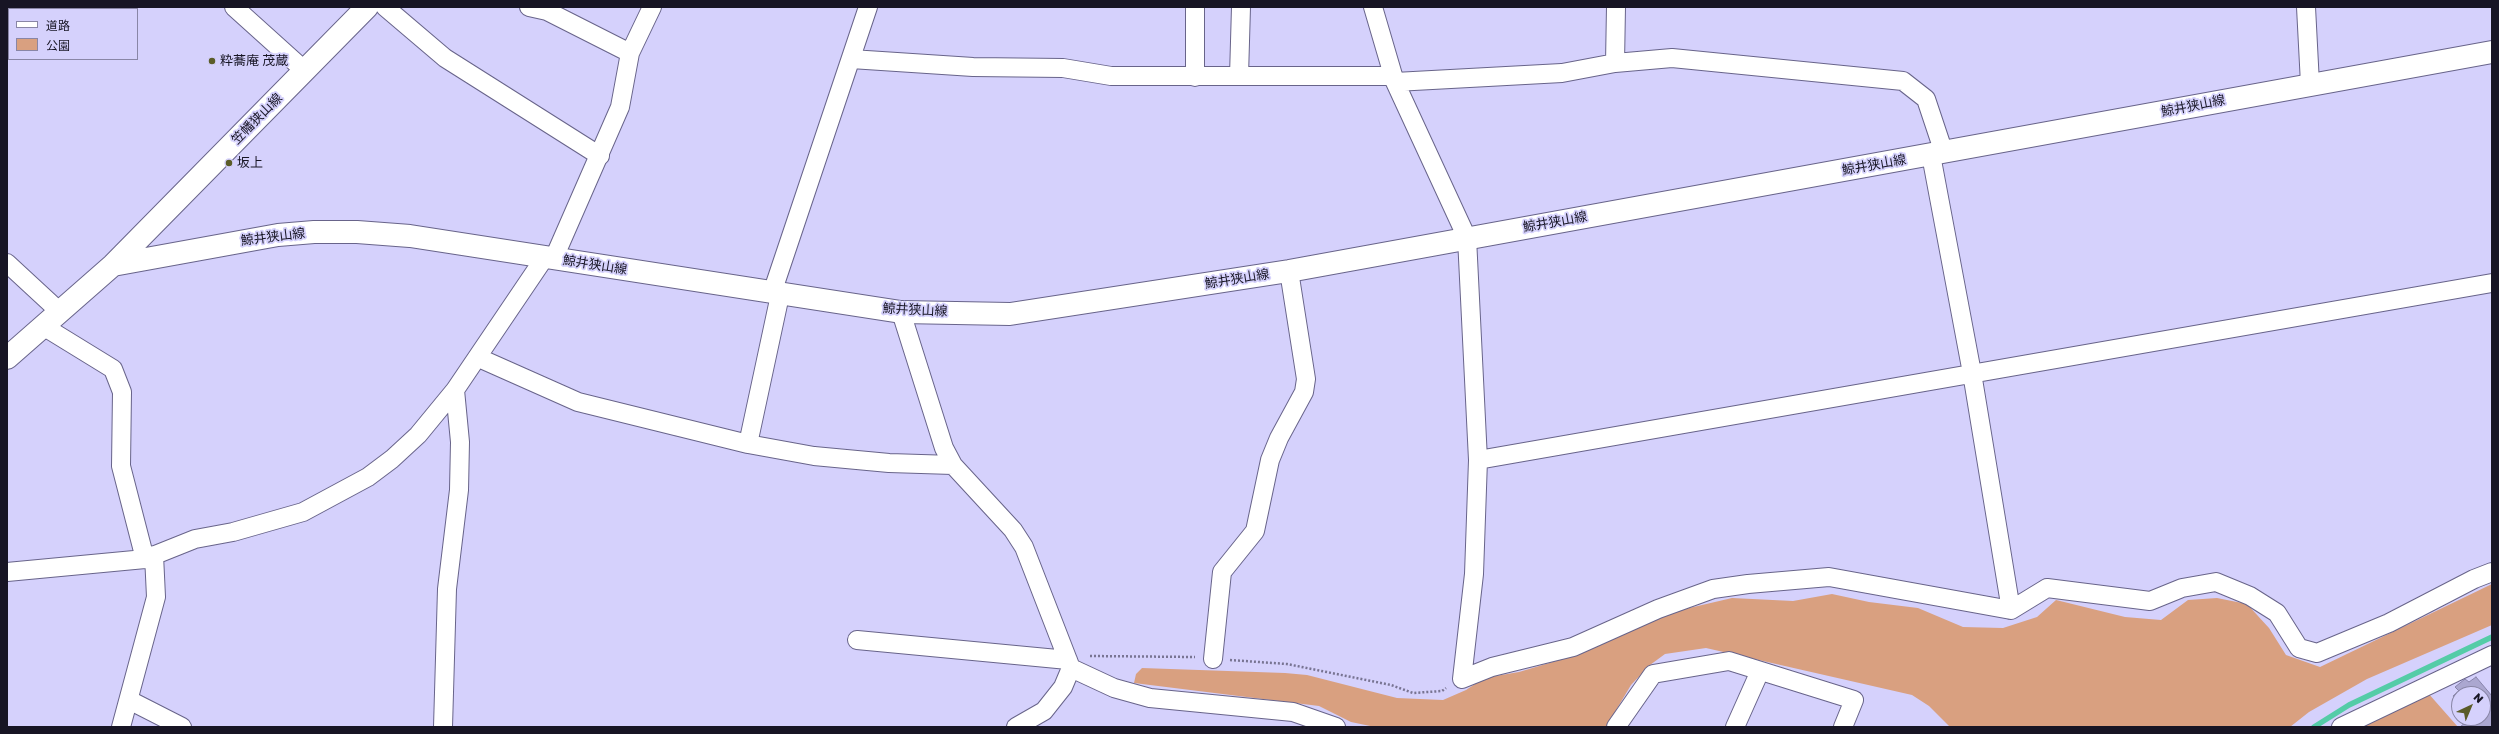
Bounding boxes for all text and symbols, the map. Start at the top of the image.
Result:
legend [8,8,138,60]
text: 道路 [46,18,70,33]
text: 公園 [46,38,70,53]
place label: 粋蕎庵 茂蔵 [220,53,288,69]
marker: 粋蕎庵 茂蔵 [207,56,217,66]
street label: 笠幡狭山線 [229,91,285,147]
street label: 鯨井狭山線 [2160,92,2226,120]
street label: 鯨井狭山線 [1841,152,1907,178]
place label: 坂上 [237,155,263,171]
marker: 坂上 [224,158,234,168]
street label: 鯨井狭山線 [1522,209,1588,235]
street label: 鯨井狭山線 [240,225,306,249]
street label: 鯨井狭山線 [562,252,628,278]
street label: 鯨井狭山線 [1204,266,1270,292]
street label: 鯨井狭山線 [882,301,948,319]
north arrow [2451,686,2491,726]
text: N [2471,690,2487,705]

